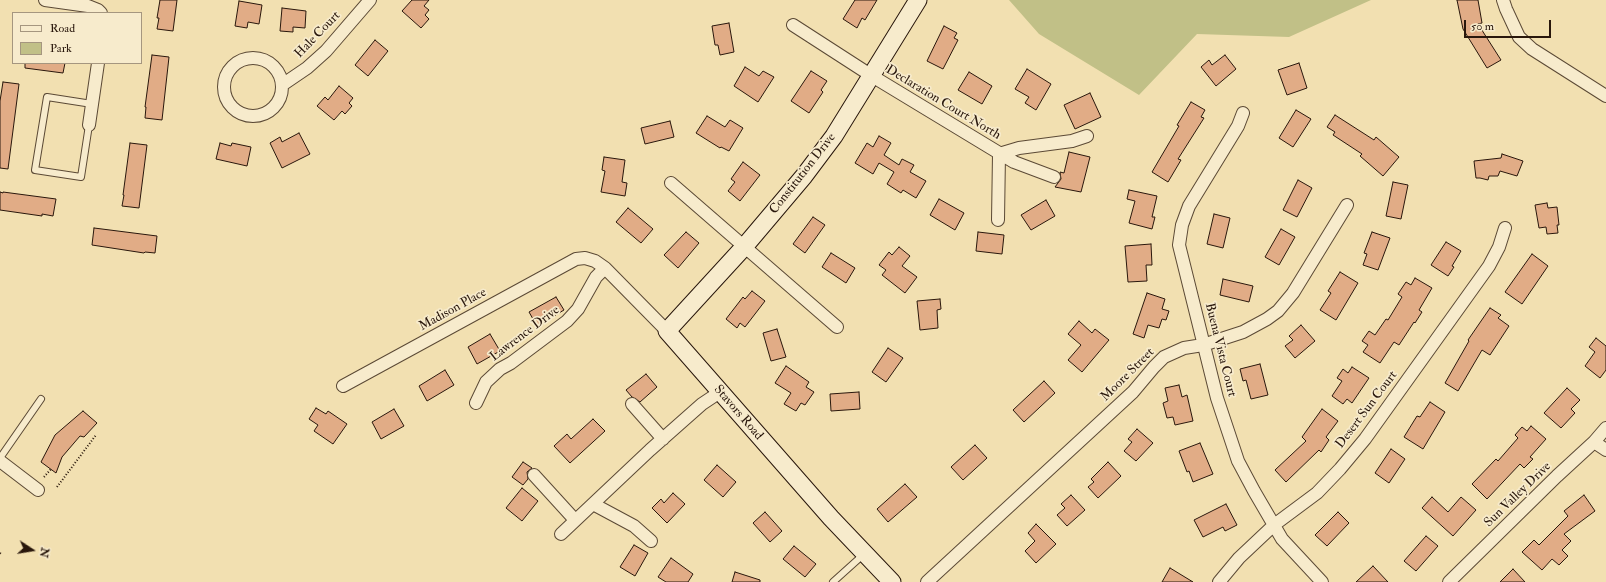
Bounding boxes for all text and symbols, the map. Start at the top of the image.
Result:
street label: Hale Court [292,8,344,62]
legend [12,12,142,64]
scale bar [1466,12,1553,38]
text: 50 m [1471,19,1494,34]
text: Road [50,21,75,36]
text: Park [50,41,72,56]
street label: Declaration Court North [883,63,1003,143]
street label: Constitution Drive [767,130,839,218]
street label: Madison Place [417,285,489,335]
street label: Buena Vista Court [1201,301,1239,399]
street label: Lawrence Drive [487,303,563,365]
street label: Moore Street [1098,345,1158,405]
street label: Desert Sun Court [1333,368,1401,452]
street label: Stavors Road [710,382,766,444]
street label: Sun Valley Drive [1481,459,1555,531]
north arrow [12,530,52,570]
text: N [37,546,52,559]

